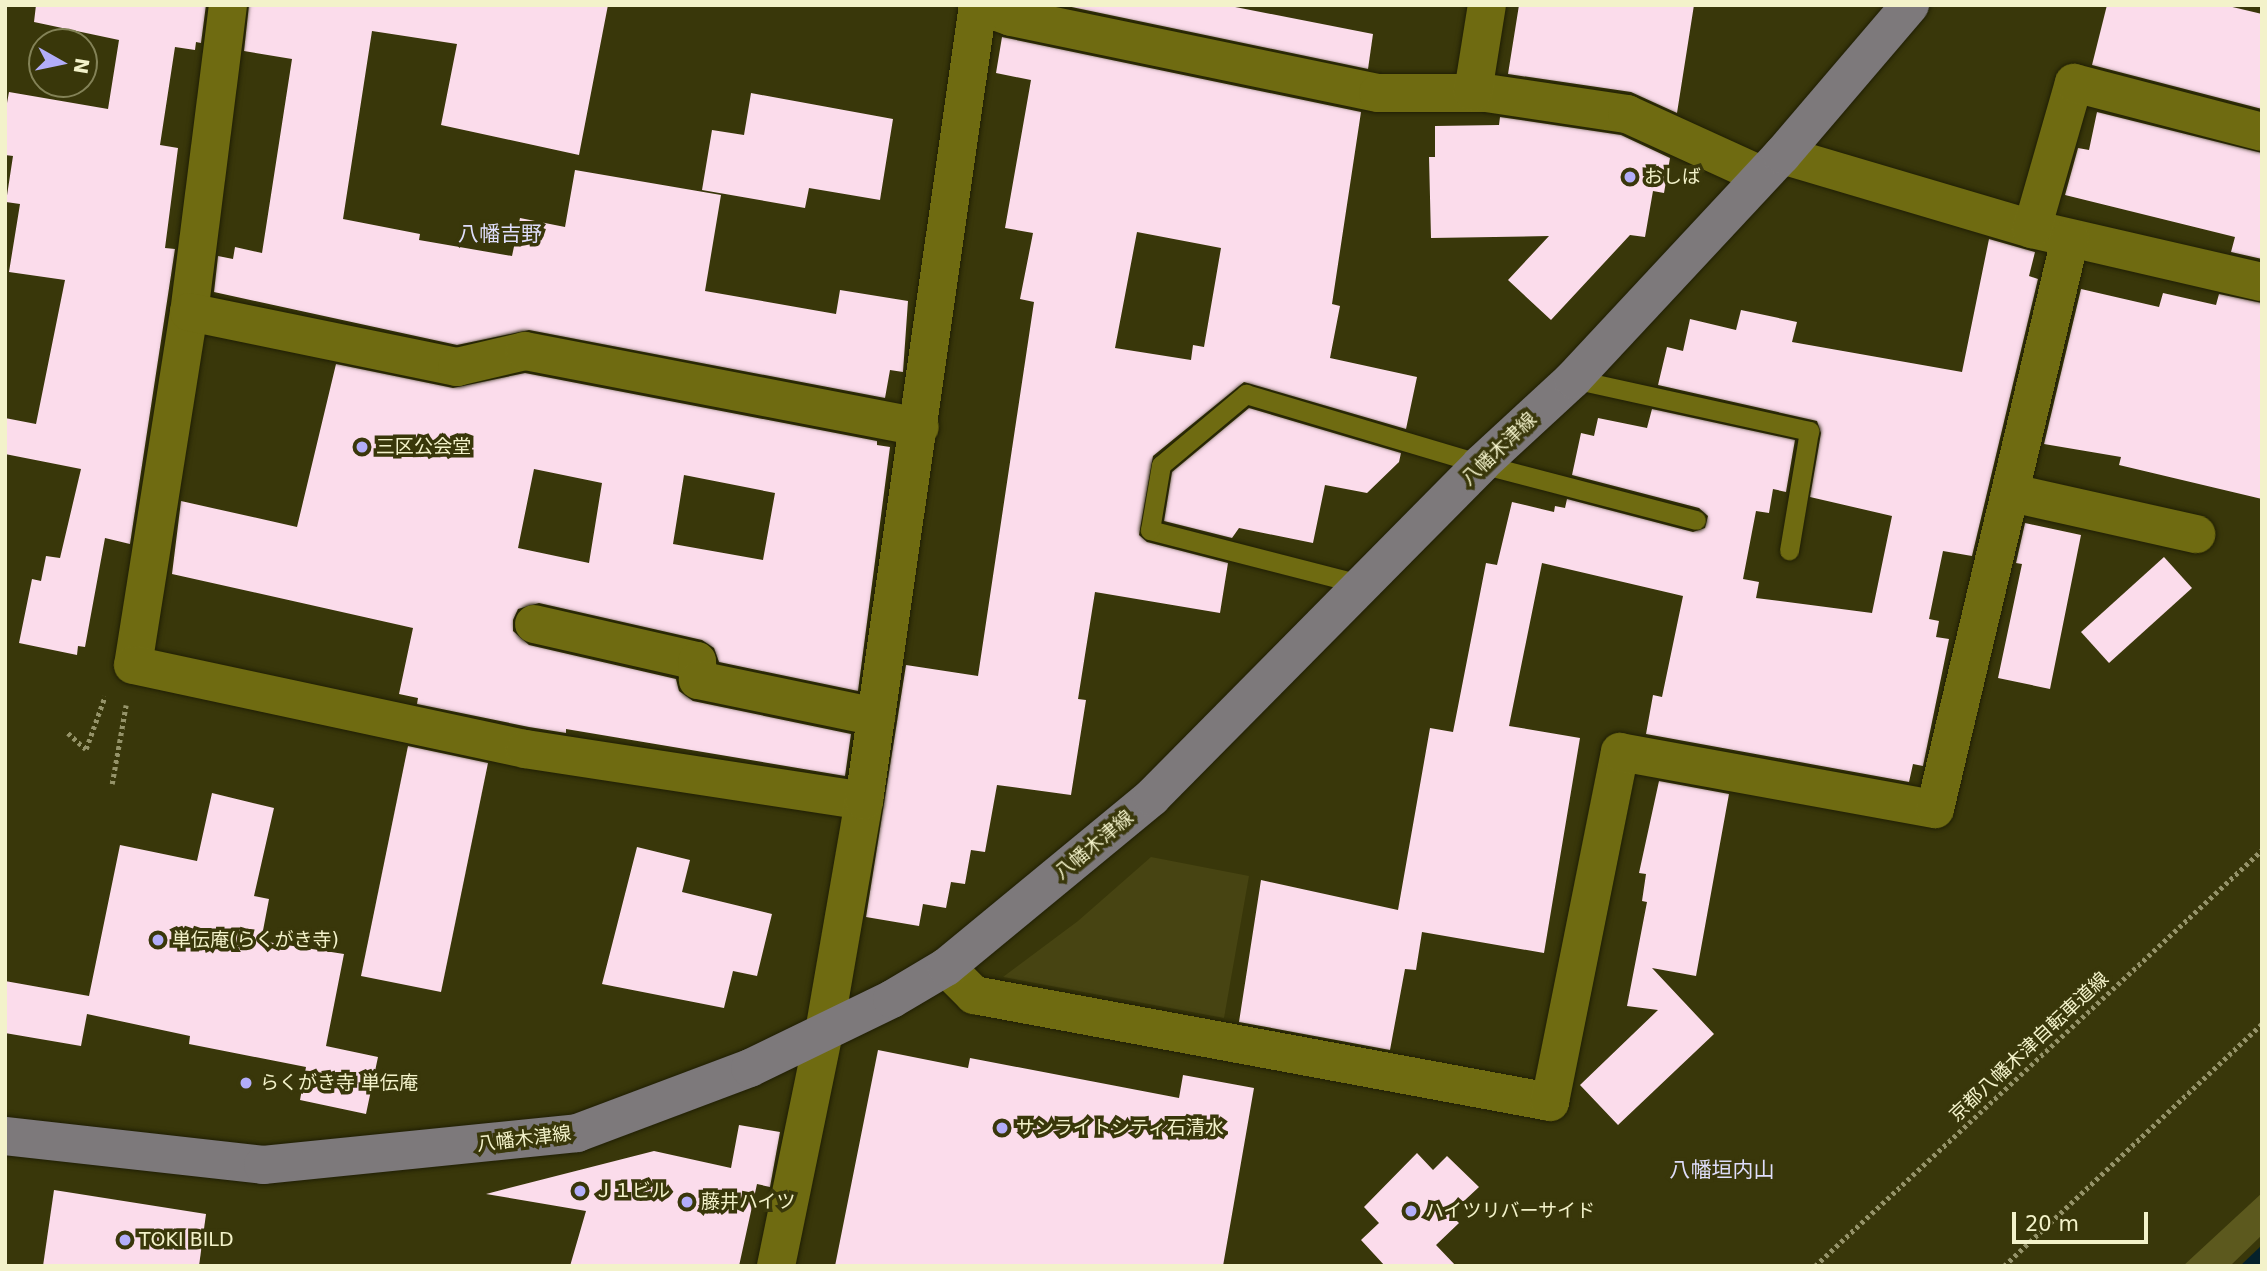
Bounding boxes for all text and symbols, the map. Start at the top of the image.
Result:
north arrow [28,28,98,98]
text: N [70,56,94,76]
place label: おしば [1644,166,1701,188]
marker: おしば [1622,169,1638,185]
district label: 八幡吉野 [458,221,542,247]
street label: 八幡木津線 [1457,408,1541,490]
place label: 三区公会堂 [376,436,471,458]
marker: 三区公会堂 [354,439,370,455]
street label: 八幡木津線 [1050,806,1138,884]
place label: 単伝庵(らくがき寺) [172,929,339,951]
marker: 単伝庵(らくがき寺) [150,932,166,948]
street label: 京都八幡木津自転車道線 [1945,967,2113,1127]
place label: らくがき寺 単伝庵 [260,1072,418,1094]
marker: らくがき寺 単伝庵 [238,1075,254,1091]
place label: サンライトシティ石清水 [1016,1117,1225,1139]
marker: サンライトシティ石清水 [994,1120,1010,1136]
street label: 八幡木津線 [475,1122,573,1156]
district label: 八幡垣内山 [1670,1157,1774,1183]
place label: Ｊ１ビル [594,1180,670,1202]
marker: Ｊ１ビル [572,1183,588,1199]
place label: 藤井ハイツ [701,1191,796,1213]
marker: 藤井ハイツ [679,1194,695,1210]
scale bar [2015,1198,2152,1242]
place label: ハイツリバーサイド [1425,1200,1596,1222]
marker: ハイツリバーサイド [1403,1203,1419,1219]
text: 20 m [2025,1212,2079,1236]
place label: TOKI BILD [139,1229,234,1251]
marker: TOKI BILD [117,1232,133,1248]

